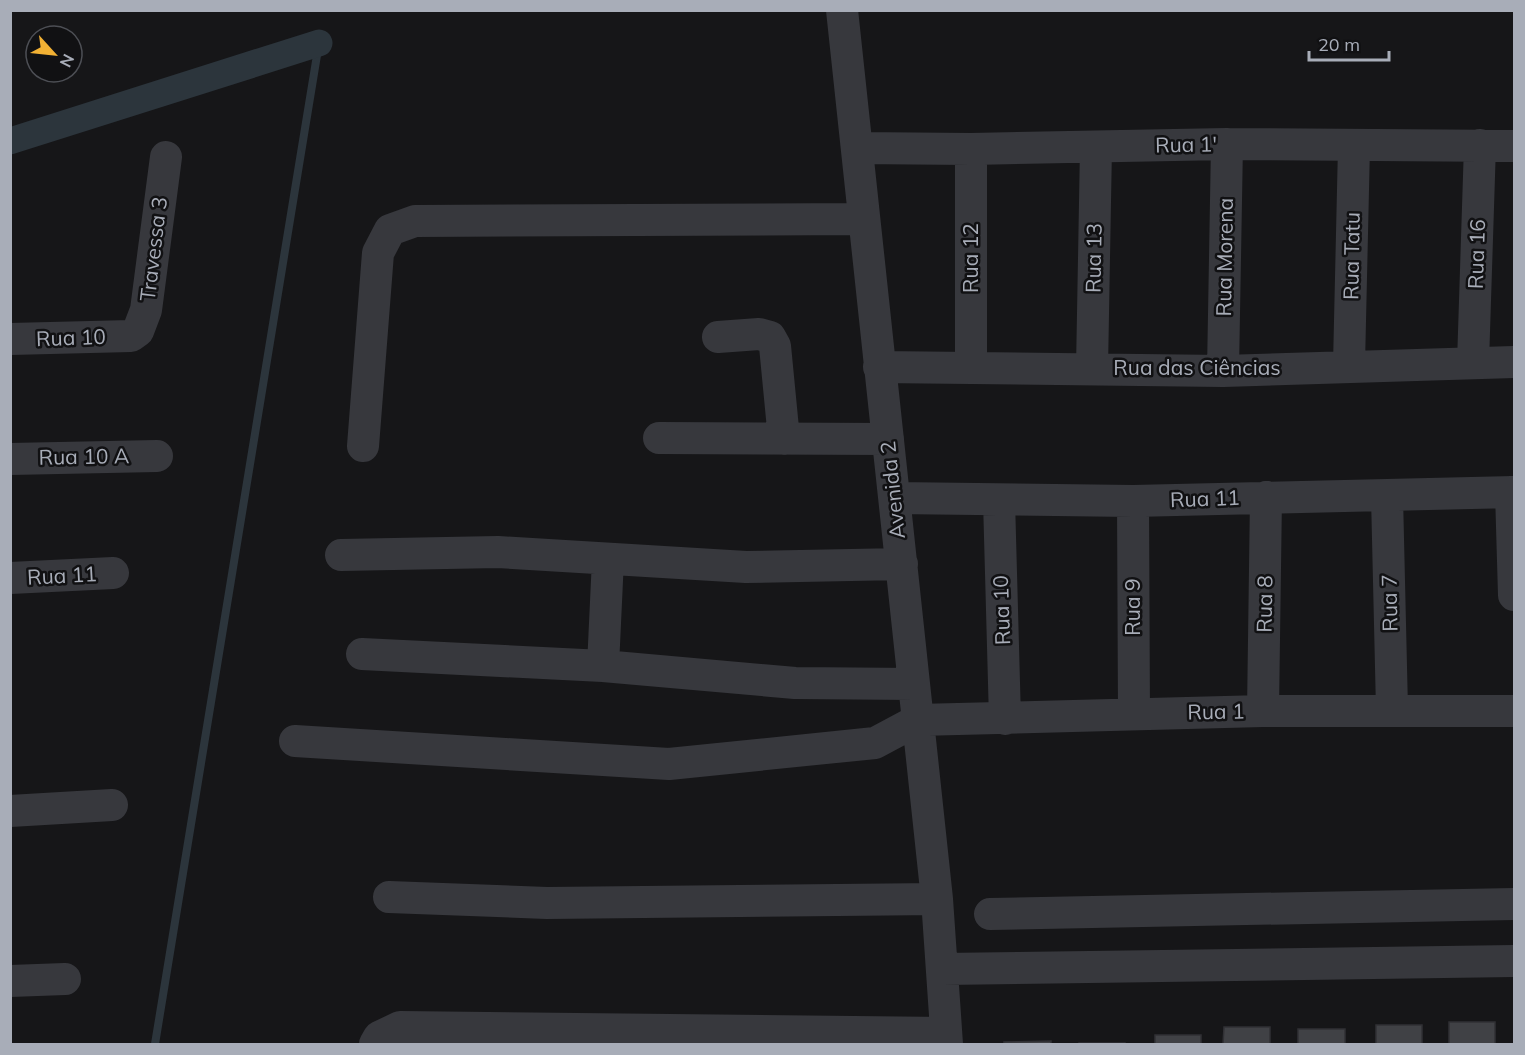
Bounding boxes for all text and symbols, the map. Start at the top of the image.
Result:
north arrow [24,24,84,84]
scale bar [1309,24,1388,62]
text: 20 m [1318,33,1360,56]
text: N [56,51,79,71]
street label: Rua 1' [1155,130,1217,158]
street label: Travessa 3 [134,195,172,303]
street label: Rua Morena [1210,197,1238,316]
street label: Rua Tatu [1337,212,1365,300]
street label: Rua 16 [1462,219,1490,289]
street label: Rua 12 [957,223,983,293]
street label: Rua 13 [1079,223,1107,293]
street label: Rua 10 [36,323,106,351]
street label: Rua das Ciências [1113,354,1281,380]
street label: Avenida 2 [874,440,910,540]
street label: Rua 10 A [38,442,130,470]
street label: Rua 11 [1170,484,1240,512]
street label: Rua 11 [26,560,98,590]
street label: Rua 7 [1376,574,1402,632]
street label: Rua 10 [987,575,1015,645]
street label: Rua 8 [1251,575,1277,633]
street label: Rua 9 [1119,578,1145,636]
street label: Rua 1 [1187,698,1245,724]

